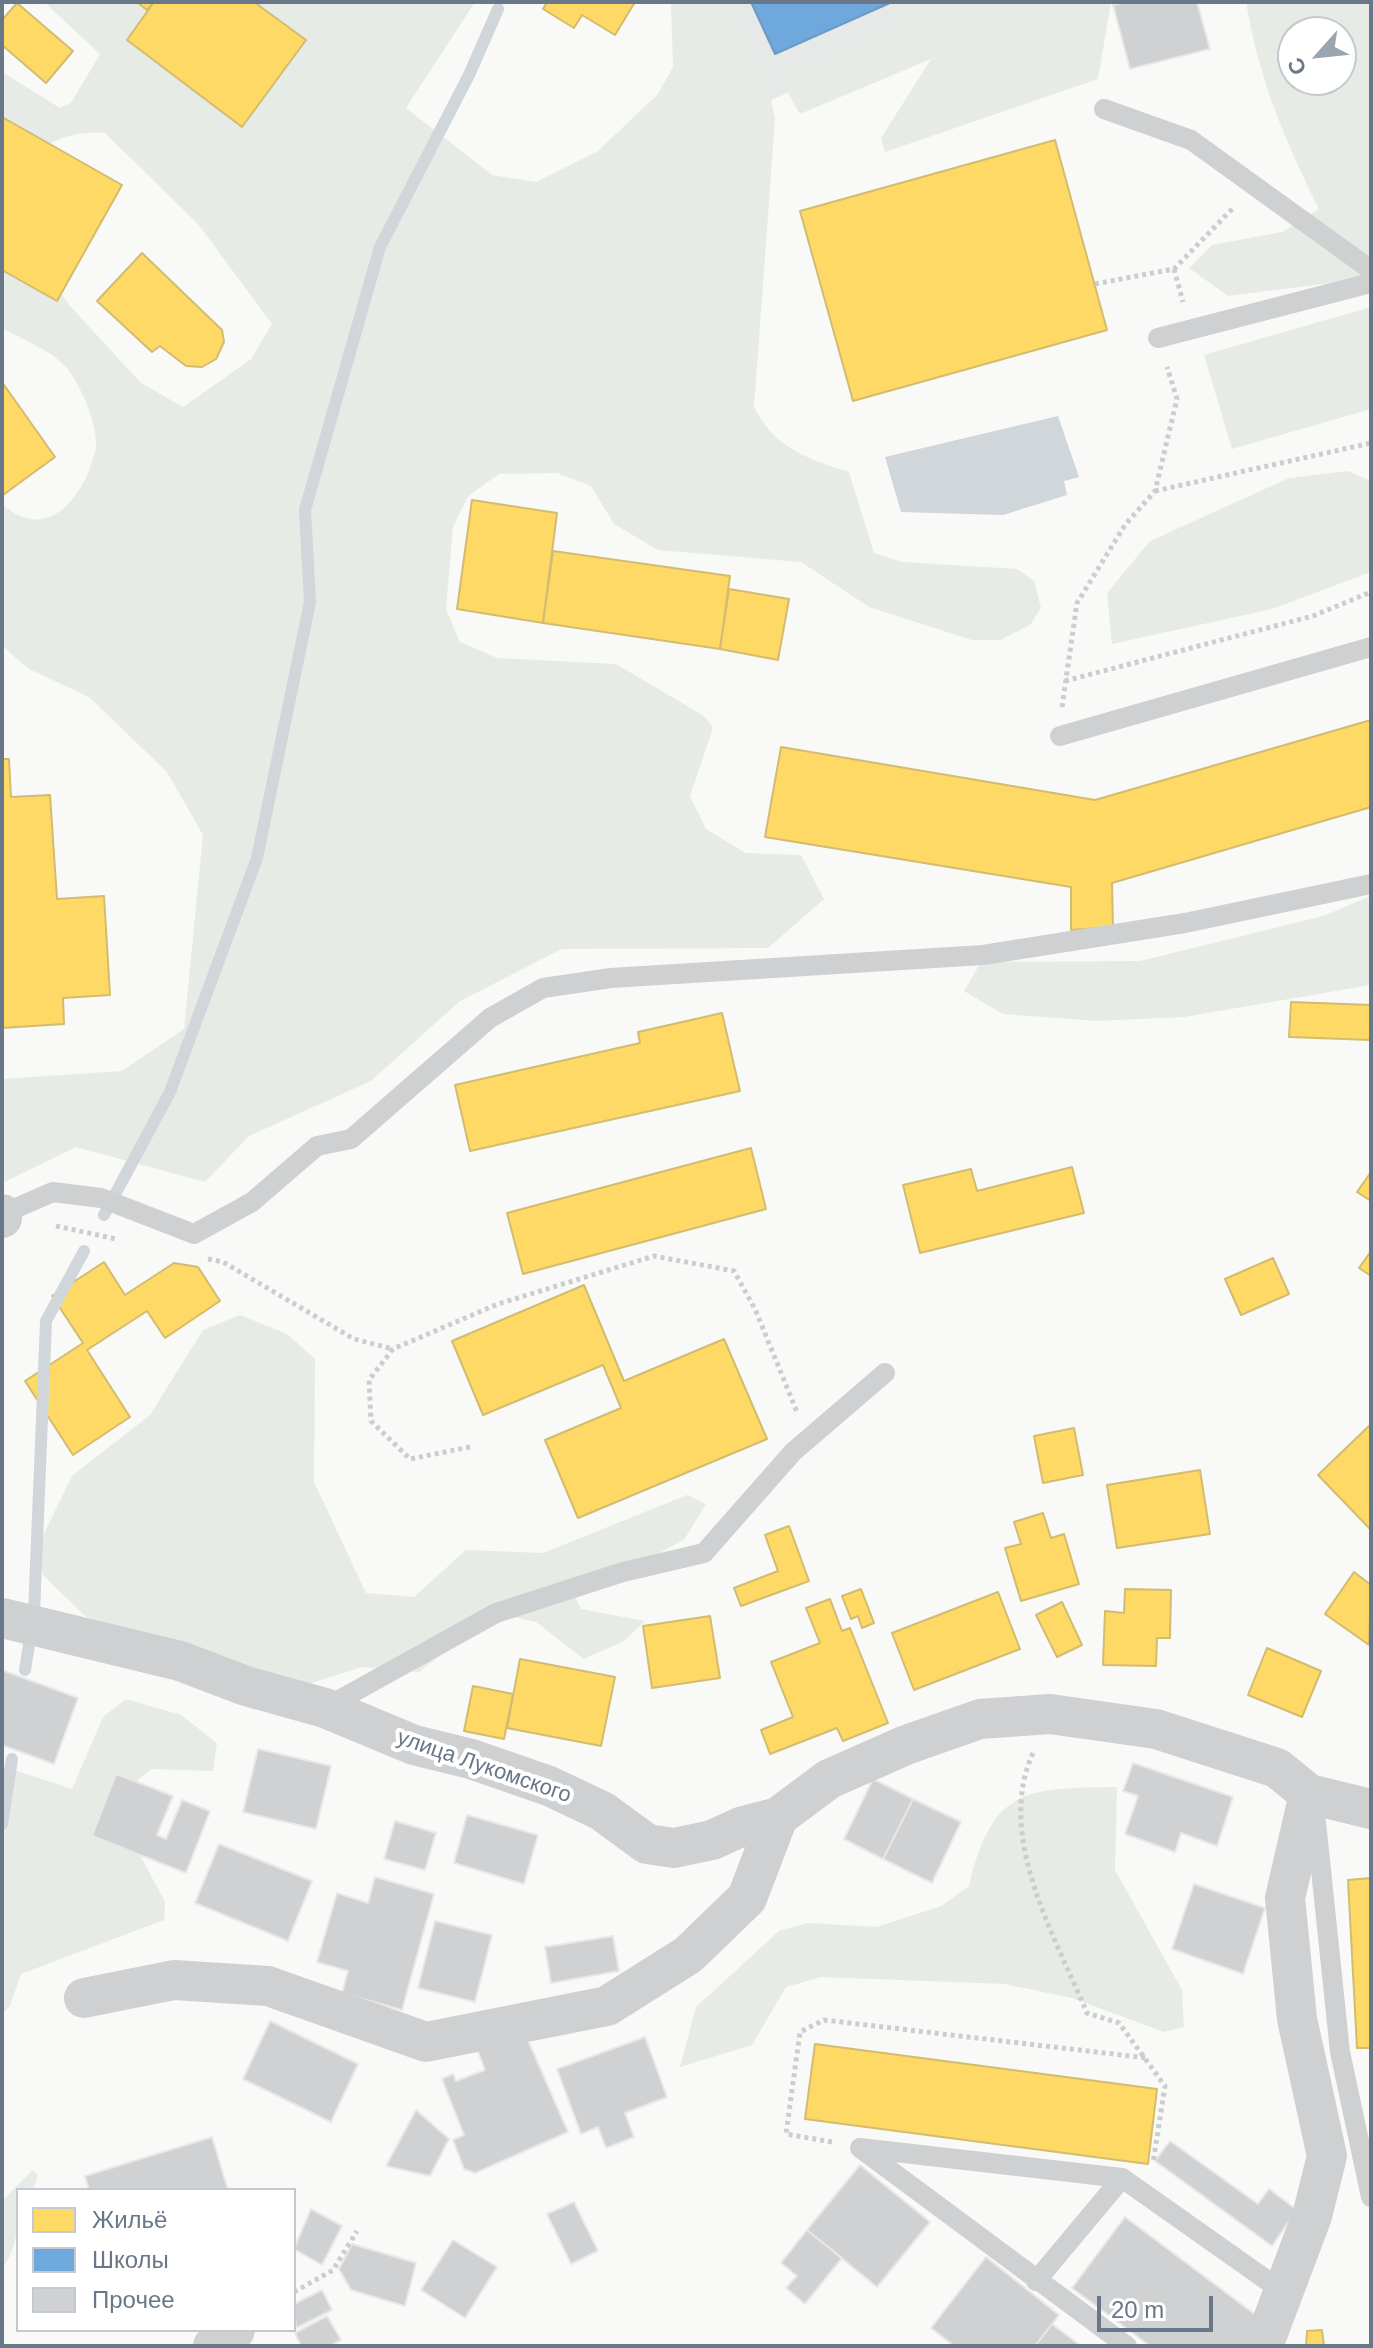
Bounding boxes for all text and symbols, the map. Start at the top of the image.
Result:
north arrow [1277,16,1357,96]
text: С [1282,53,1312,79]
street label: улица Лукомского [393,1725,575,1809]
legend [16,2188,296,2332]
text: Жильё [92,2206,167,2233]
text: Школы [92,2246,169,2273]
scale bar [1101,2280,1217,2330]
text: Прочее [92,2286,175,2313]
text: 20 m [1111,2296,1164,2323]

